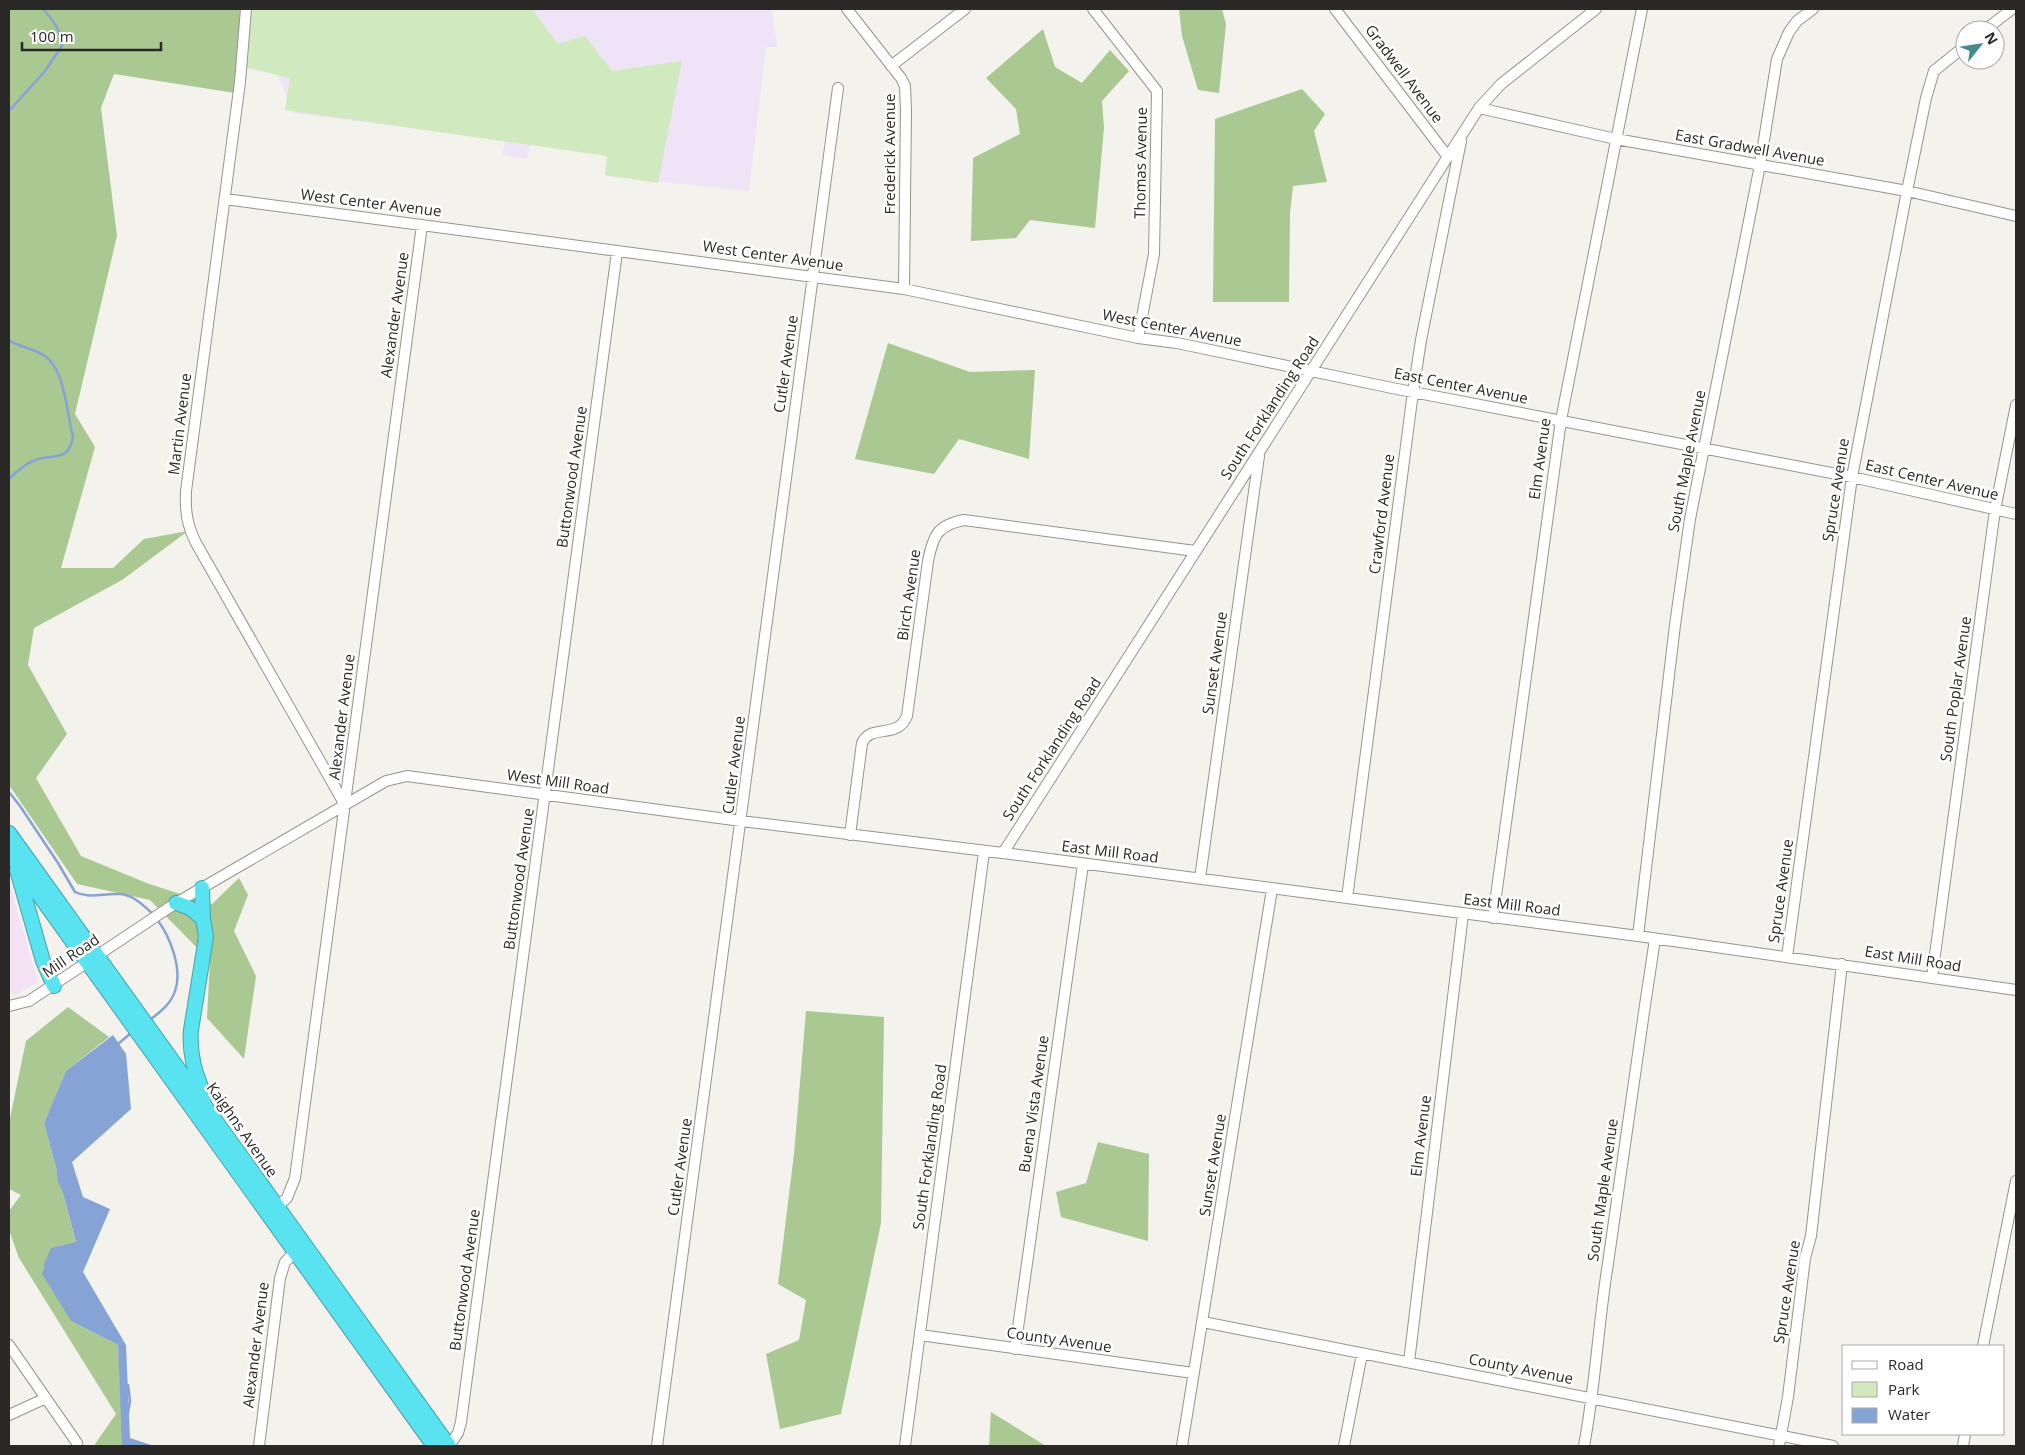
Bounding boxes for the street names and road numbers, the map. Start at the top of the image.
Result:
street label: Gradwell Avenue [1361,20,1448,127]
street label: Frederick Avenue [879,94,899,215]
street label: Thomas Avenue [1129,107,1151,219]
street label: East Gradwell Avenue [1674,124,1826,170]
street label: West Center Avenue [300,183,443,221]
street label: West Center Avenue [702,235,845,275]
street label: Alexander Avenue [375,251,413,379]
street label: West Center Avenue [1101,304,1244,350]
street label: Cutler Avenue [768,314,802,414]
street label: South Forklanding Road [1215,332,1323,483]
street label: East Center Avenue [1392,362,1530,408]
street label: Martin Avenue [163,372,195,476]
street label: South Maple Avenue [1662,388,1710,534]
street label: Buttonwood Avenue [551,405,591,549]
street label: Elm Avenue [1523,417,1555,501]
street label: Spruce Avenue [1817,437,1853,543]
street label: Crawford Avenue [1364,453,1398,575]
street label: East Center Avenue [1864,454,2001,504]
street label: Birch Avenue [892,548,924,642]
street label: Sunset Avenue [1197,610,1231,716]
street label: South Poplar Avenue [1935,615,1975,763]
street label: Alexander Avenue [323,653,359,781]
street label: South Forklanding Road [997,673,1105,824]
street label: Cutler Avenue [717,715,749,815]
street label: West Mill Road [506,764,611,798]
street label: Buttonwood Avenue [498,807,538,951]
street label: East Mill Road [1060,835,1160,867]
street label: Spruce Avenue [1763,838,1797,944]
street label: East Mill Road [1462,888,1562,920]
street label: Mill Road [38,929,103,982]
street label: East Mill Road [1863,941,1963,976]
street label: Buena Vista Avenue [1013,1034,1053,1174]
street label: South Forklanding Road [907,1063,951,1231]
street label: Kaighns Avenue [203,1078,283,1181]
street label: Elm Avenue [1405,1094,1435,1178]
street label: Sunset Avenue [1194,1112,1230,1218]
street label: Cutler Avenue [662,1117,696,1217]
street label: South Maple Avenue [1582,1117,1622,1263]
street label: Buttonwood Avenue [444,1208,484,1352]
street label: Spruce Avenue [1768,1239,1804,1345]
street label: Alexander Avenue [237,1281,273,1409]
street label: County Avenue [1005,1322,1113,1356]
street label: County Avenue [1467,1348,1575,1388]

